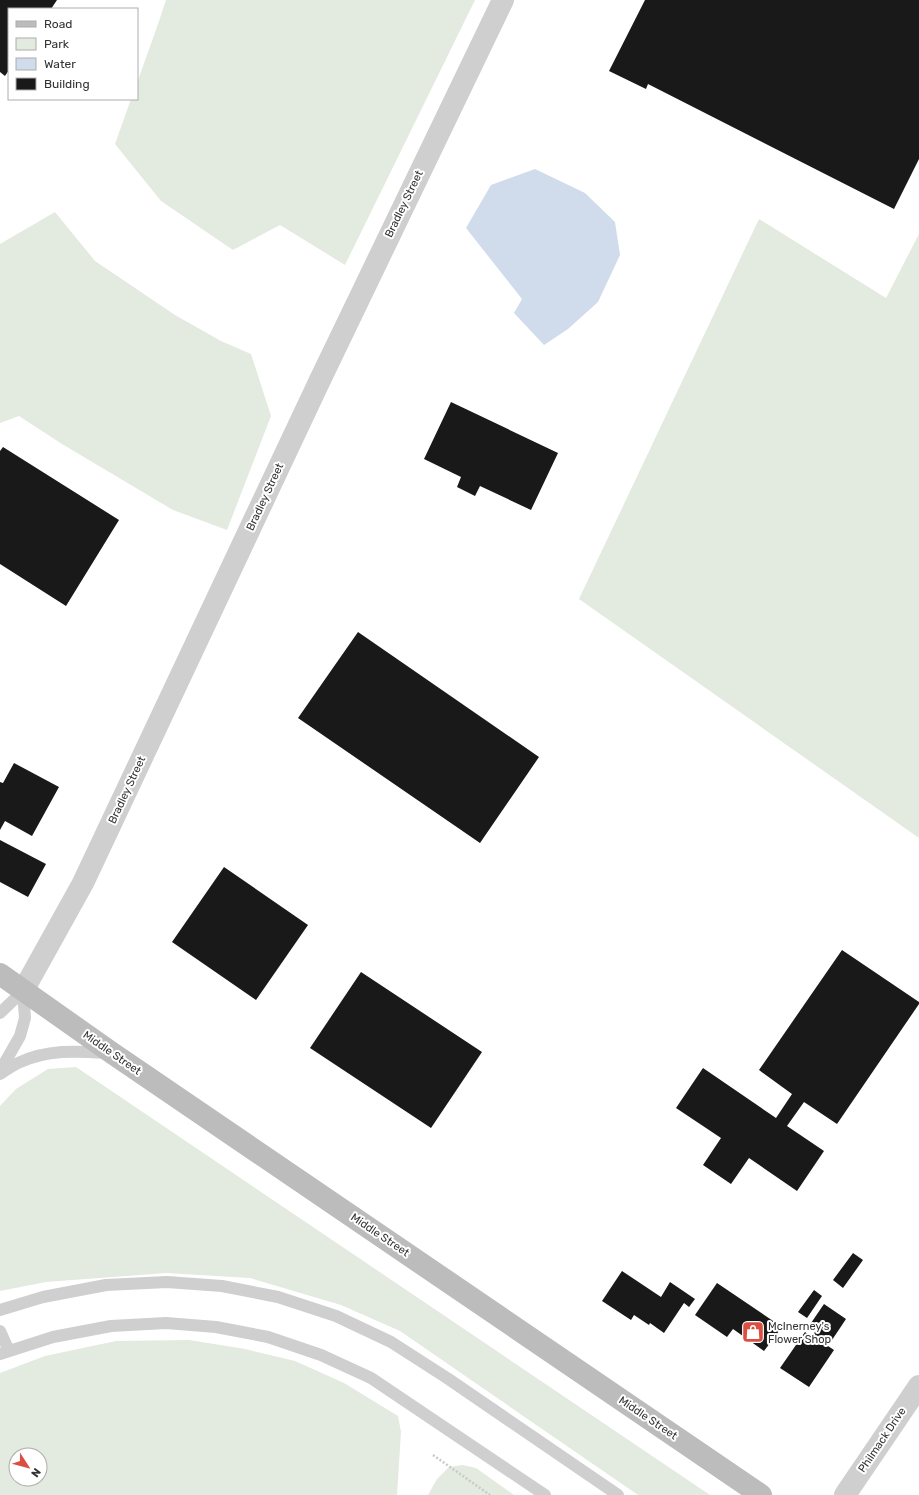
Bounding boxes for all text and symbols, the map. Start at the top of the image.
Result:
legend [8,8,138,100]
text: Road [44,17,72,31]
text: Park [44,37,70,51]
text: Water [44,57,76,71]
text: Building [44,77,90,91]
street label: Bradley Street [382,168,426,240]
street label: Bradley Street [244,461,287,533]
street label: Bradley Street [106,754,149,826]
street label: Middle Street [80,1028,144,1078]
street label: Middle Street [348,1211,412,1260]
shop icon: McInerney's Flower Shop [740,1319,766,1345]
place label: McInerney's Flower Shop [768,1320,831,1346]
street label: Middle Street [616,1394,680,1443]
street label: Philmack Drive [855,1405,909,1475]
north arrow [8,1447,48,1487]
text: N [28,1466,43,1480]

